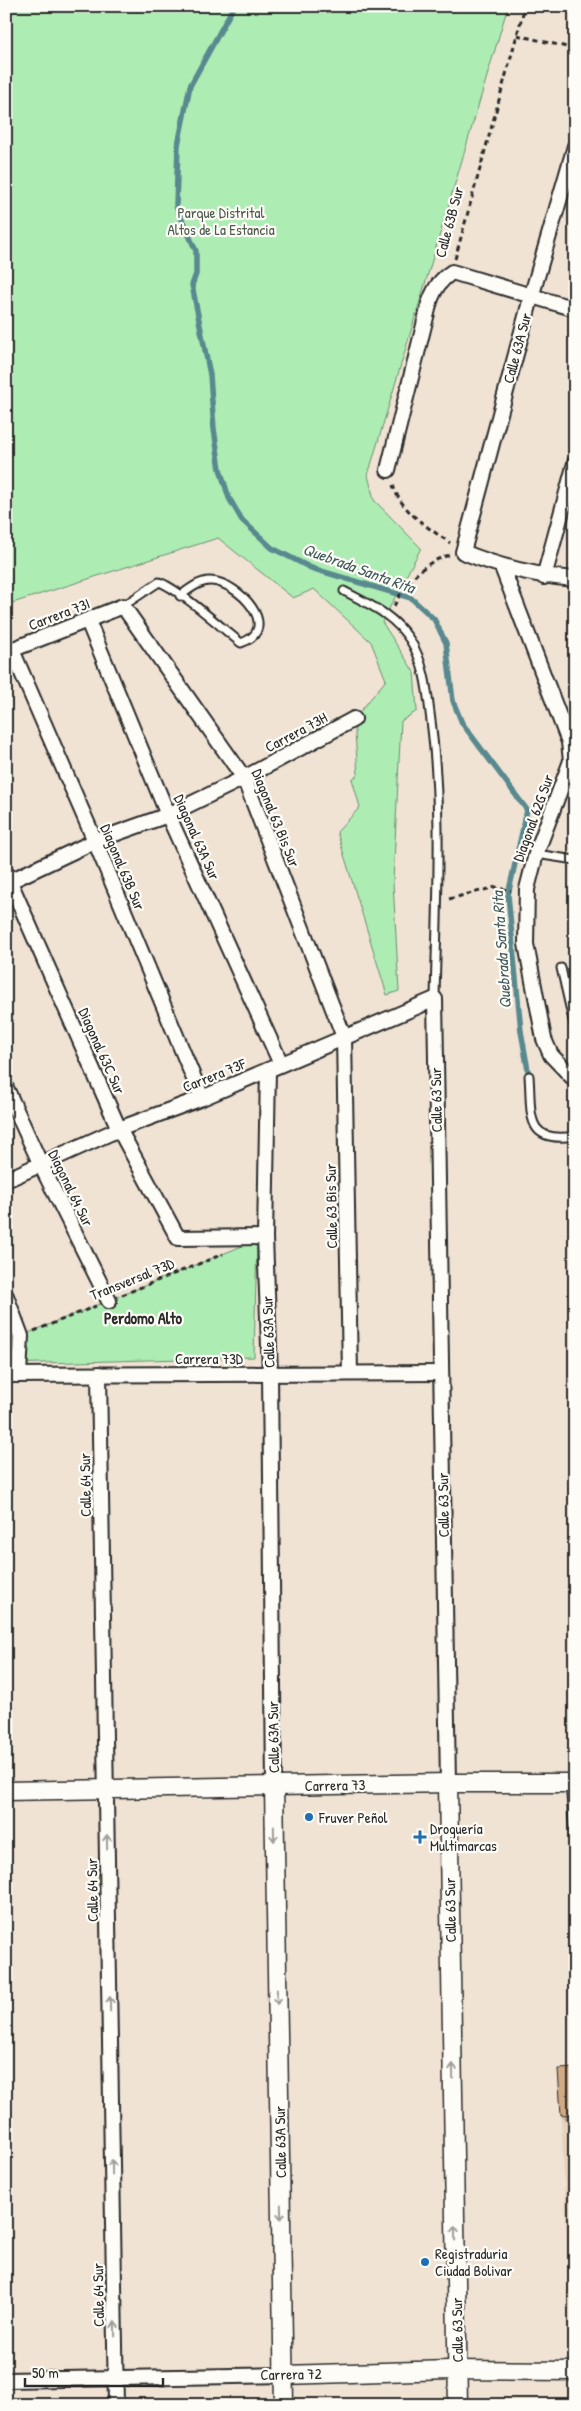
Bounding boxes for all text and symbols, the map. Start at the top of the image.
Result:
street label: Calle 63B Sur [429,184,469,260]
park label: Parque Distrital Altos de La Estancia [167,202,275,240]
street label: Calle 63A Sur [498,310,537,386]
water label: Quebrada Santa Rita [300,538,420,599]
street label: Carrera 73I [25,593,93,635]
street label: Carrera 73H [261,707,331,757]
street label: Diagonal 63 Bis Sur [247,766,305,870]
street label: Diagonal 62G Sur [507,771,559,865]
street label: Diagonal 63A Sur [169,791,225,883]
street label: Diagonal 63B Sur [95,821,151,913]
water label: Quebrada Santa Rita [486,889,516,1009]
street label: Diagonal 63C Sur [74,1005,130,1098]
street label: Carrera 73F [179,1053,249,1097]
street label: Calle 63 Sur [425,1067,447,1133]
street label: Diagonal 64 Sur [43,1146,99,1230]
street label: Calle 63 Bis Sur [320,1163,342,1249]
street label: Transversal 73D [87,1252,178,1305]
street label: Calle 63A Sur [256,1295,280,1368]
district label: Perdomo Alto [104,1307,183,1329]
street label: Carrera 73D [175,1348,244,1369]
street label: Calle 64 Sur [74,1453,96,1517]
street label: Calle 63 Sur [432,1472,454,1538]
street label: Calle 63A Sur [262,1701,284,1773]
street label: Carrera 73 [304,1774,366,1796]
place label: Fruver Peñol [318,1807,388,1828]
marker: Fruver Peñol [303,1811,315,1823]
place label: Droguería Multimarcas [430,1818,497,1856]
one-way arrow [270,1826,279,1842]
marker: Droguería Multimarcas [414,1831,426,1843]
one-way arrow [102,1834,112,1850]
street label: Calle 64 Sur [81,1858,103,1922]
street label: Calle 63 Sur [439,1877,461,1943]
one-way arrow [272,1988,282,2005]
one-way arrow [105,1996,115,2012]
one-way arrow [448,2063,457,2079]
street label: Calle 63A Sur [269,2106,291,2178]
one-way arrow [108,2159,117,2175]
one-way arrow [276,2204,286,2220]
one-way arrow [450,2226,460,2242]
place label: Registraduria Ciudad Bolivar [435,2243,512,2281]
marker: Registraduria Ciudad Bolivar [419,2256,431,2268]
street label: Calle 64 Sur [87,2263,109,2327]
street label: Calle 63 Sur [446,2297,468,2363]
one-way arrow [110,2321,120,2338]
scale bar [25,2356,162,2388]
text: 50 m [32,2362,59,2383]
street label: Carrera 72 [260,2363,322,2385]

